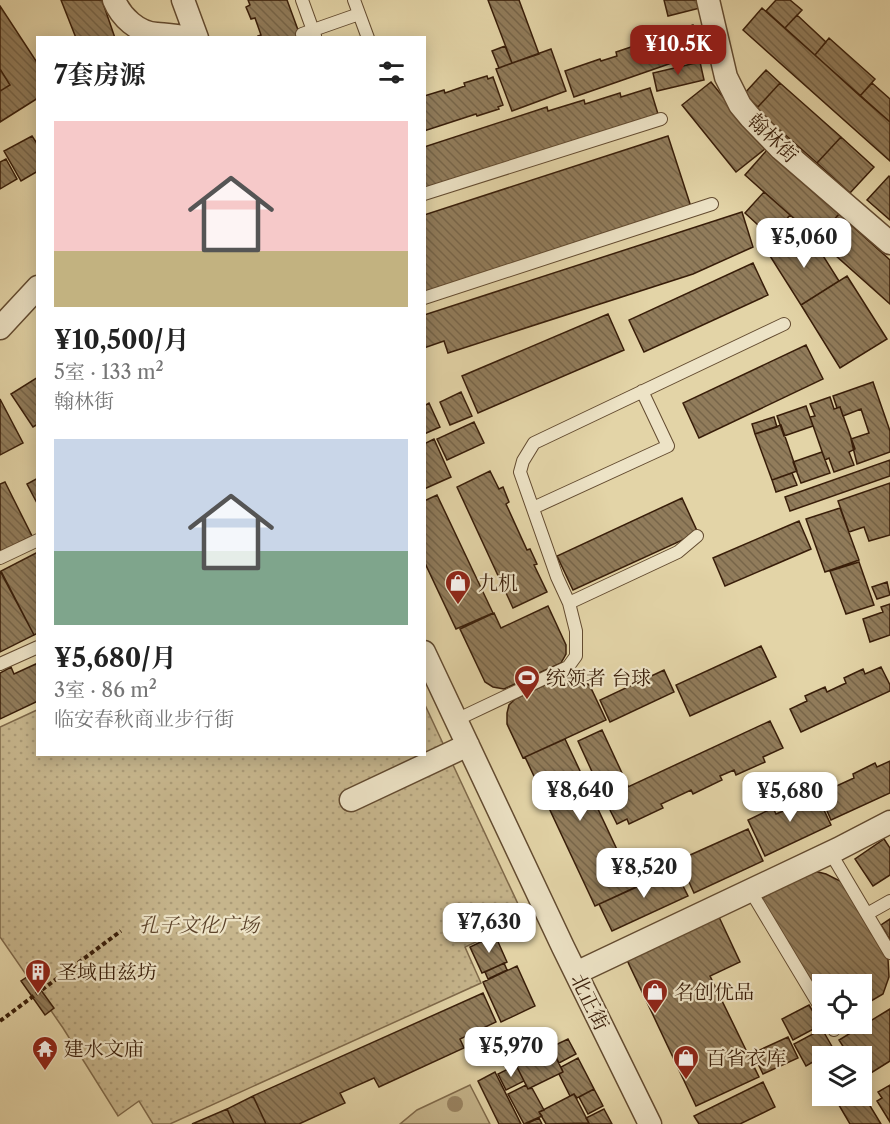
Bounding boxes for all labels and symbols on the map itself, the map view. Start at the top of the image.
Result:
pin: ¥10.5K [629,25,727,76]
street label: 翰林街 [743,109,803,167]
pin: ¥5,060 [755,218,853,269]
shop icon: 九机 [443,568,473,606]
place label: 九机 [478,571,518,595]
sports icon: 统领者 台球 [512,663,542,701]
place label: 统领者 台球 [546,666,651,690]
pin: ¥8,640 [531,771,629,822]
pin: ¥5,680 [741,772,839,823]
pin: ¥8,520 [595,848,693,899]
pin: ¥7,630 [440,903,538,954]
park label: 孔子文化广场 [139,913,261,937]
building icon: 圣域由兹坊 [23,957,53,995]
place label: 圣域由兹坊 [57,960,157,984]
street label: 北正街 [566,970,614,1034]
shop icon: 名创优品 [640,977,670,1015]
place label: 名创优品 [674,980,754,1004]
pin: ¥5,970 [462,1027,560,1078]
temple icon: 建水文庙 [30,1034,60,1072]
place label: 建水文庙 [64,1037,144,1061]
shop icon: 百省衣库 [671,1043,701,1081]
place label: 百省衣库 [706,1046,786,1070]

